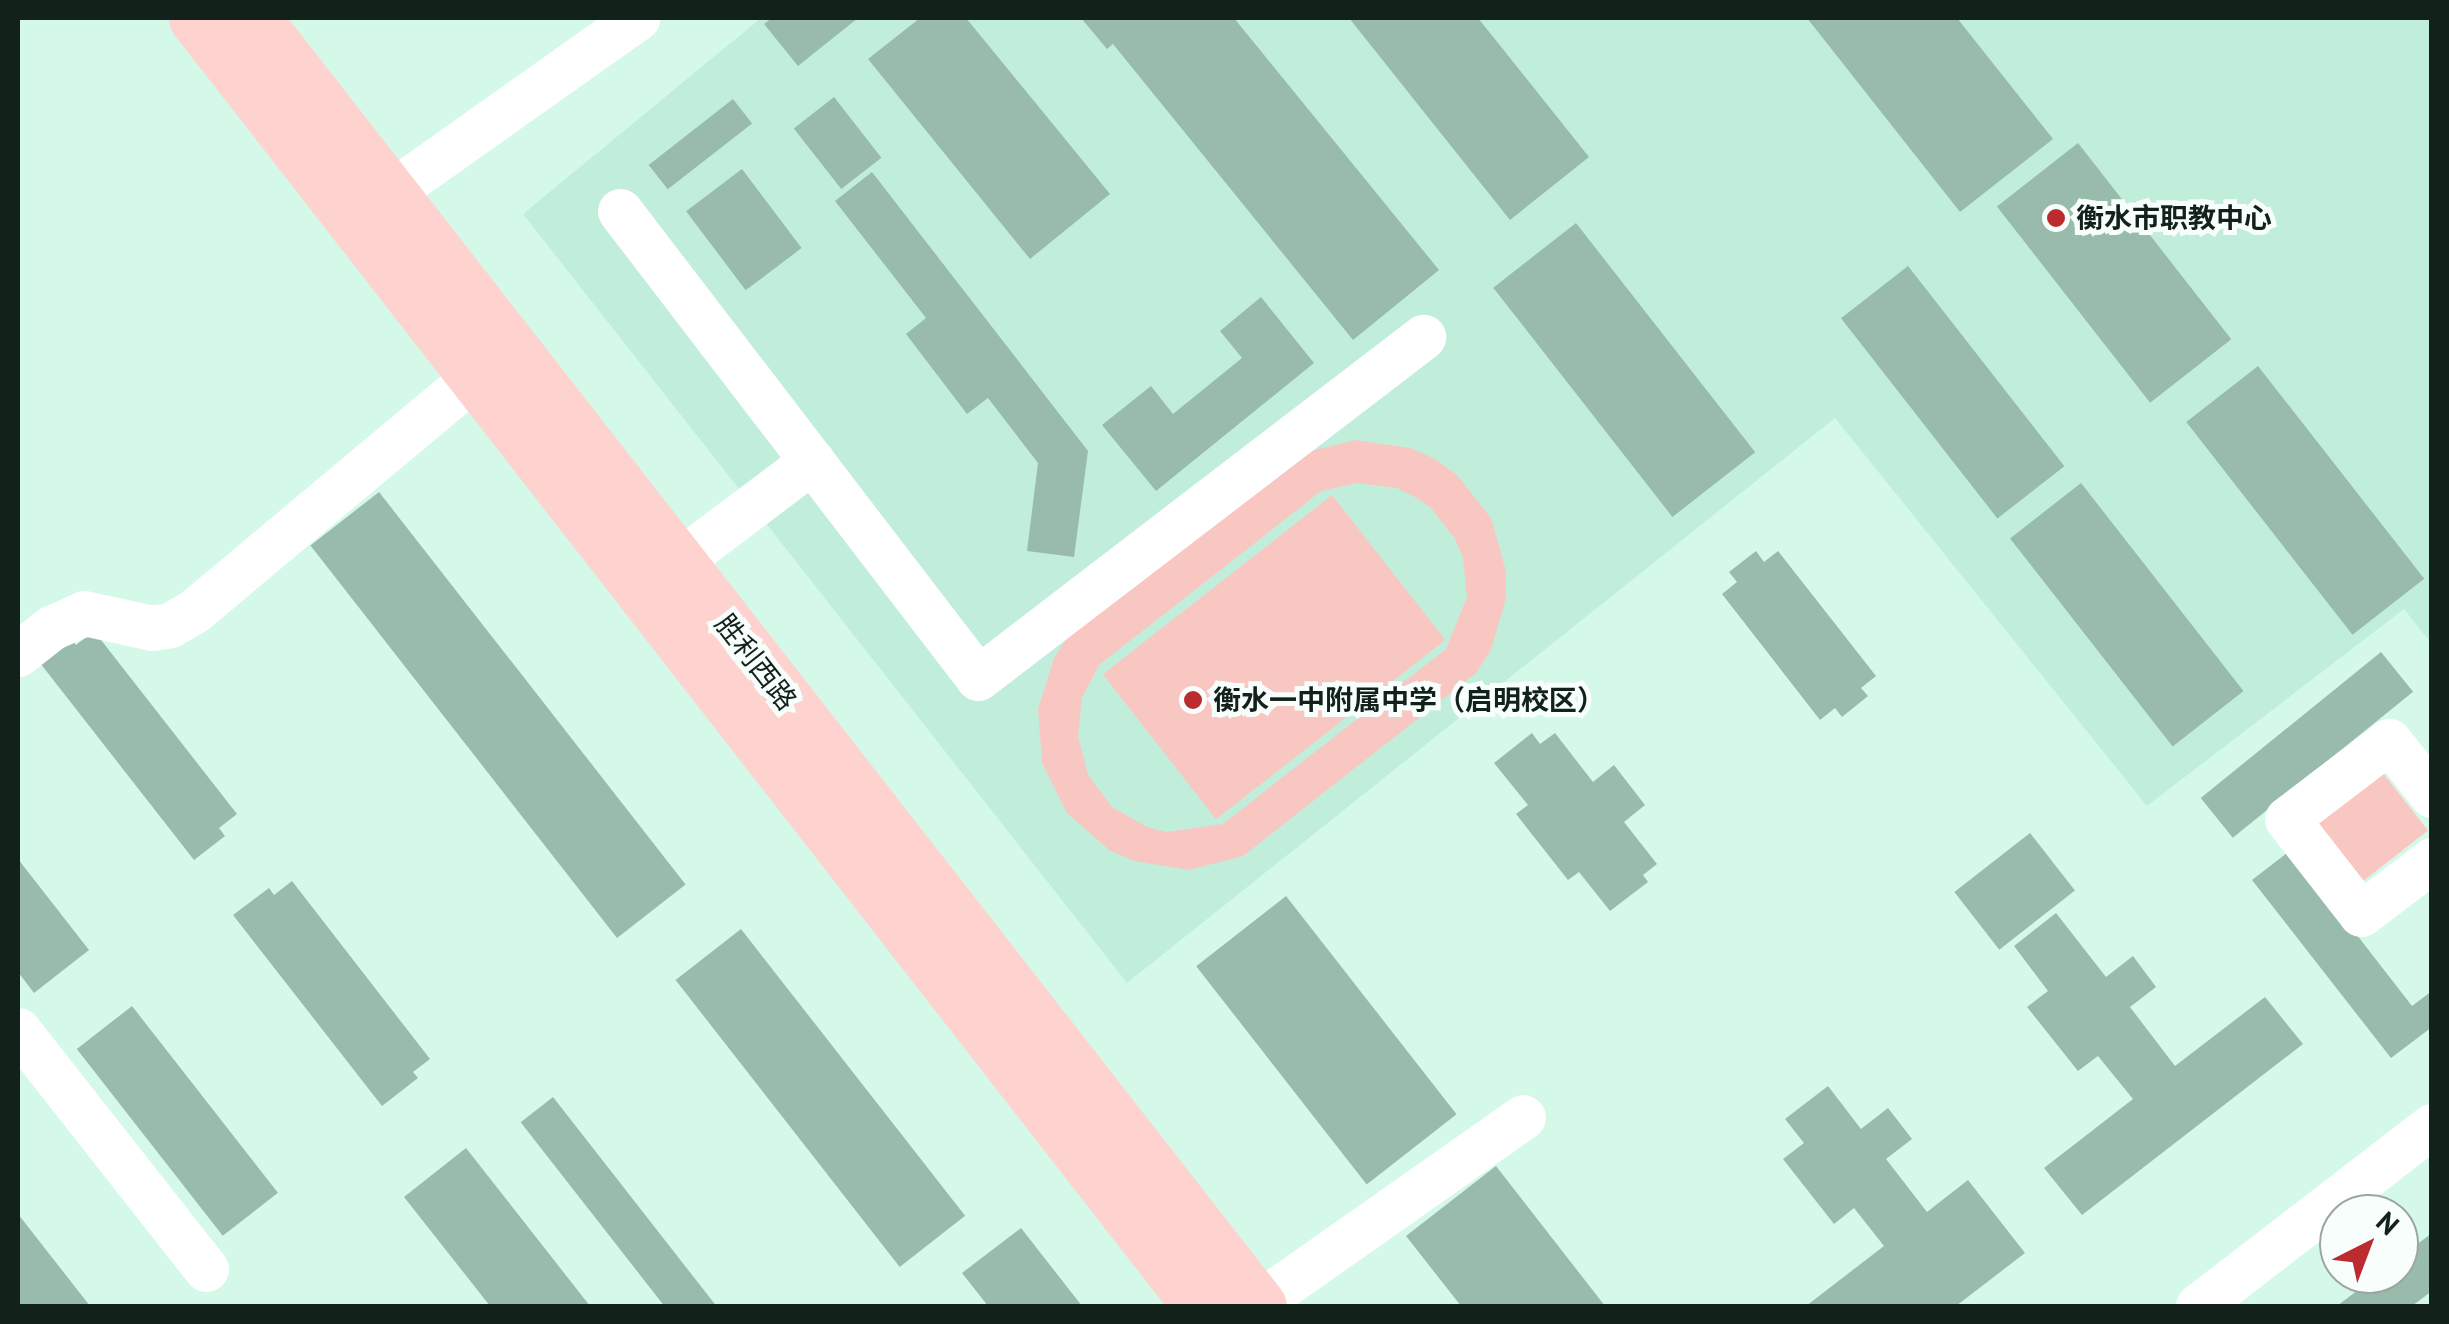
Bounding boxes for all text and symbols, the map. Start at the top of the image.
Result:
place label: 衡水市职教中心 [2076,201,2272,235]
marker: 衡水市职教中心 [2045,207,2067,229]
street label: 胜利西路 [708,608,804,716]
place label: 衡水一中附属中学（启明校区） [1213,683,1605,717]
marker: 衡水一中附属中学（启明校区） [1182,689,1204,711]
north arrow [2319,1194,2419,1294]
text: N [2369,1203,2407,1243]

